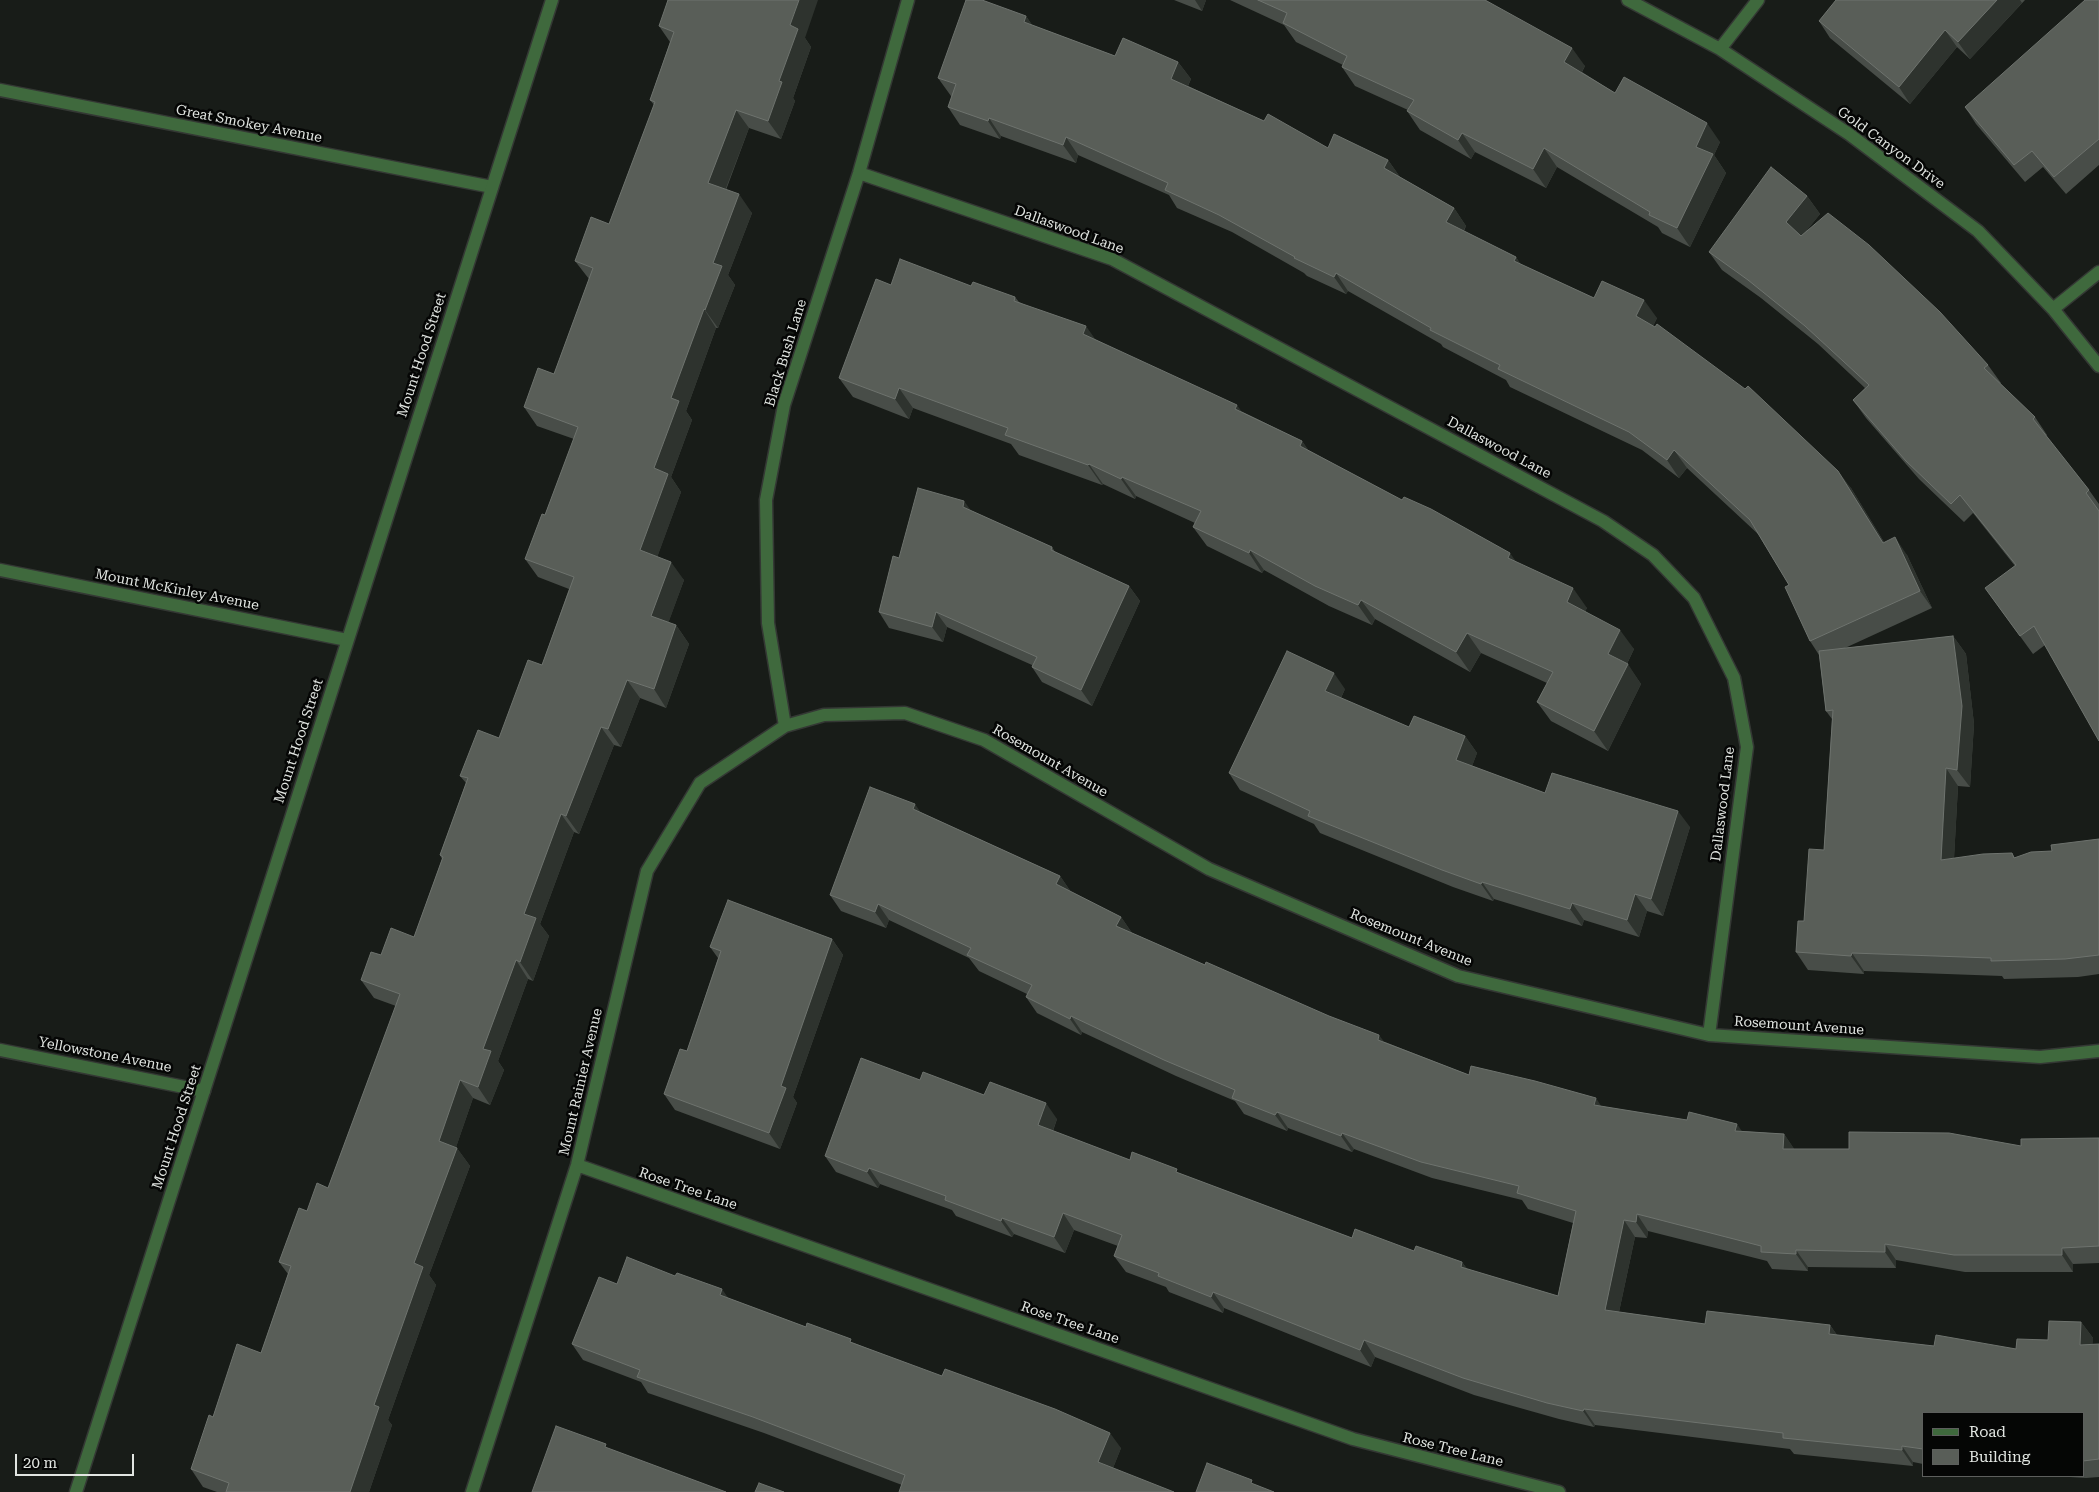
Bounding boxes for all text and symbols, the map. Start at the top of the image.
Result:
street label: Great Smokey Avenue [175,102,323,146]
street label: Gold Canyon Drive [1834,103,1948,193]
street label: Dallaswood Lane [1012,202,1126,258]
street label: Mount Hood Street [394,291,450,419]
street label: Black Bush Lane [762,297,810,409]
street label: Dallaswood Lane [1444,414,1554,482]
street label: Mount McKinley Avenue [94,566,260,614]
street label: Mount Hood Street [271,677,327,805]
street label: Rosemount Avenue [989,721,1111,801]
street label: Dallaswood Lane [1708,746,1738,862]
street label: Rosemount Avenue [1347,906,1475,970]
street label: Mount Rainier Avenue [556,1007,606,1157]
street label: Rosemount Avenue [1733,1013,1865,1039]
street label: Yellowstone Avenue [37,1034,173,1076]
street label: Mount Hood Street [149,1063,205,1191]
street label: Rose Tree Lane [637,1164,739,1214]
street label: Rose Tree Lane [1019,1298,1121,1348]
legend [1922,1412,2084,1477]
text: Road [1969,1423,2006,1441]
street label: Rose Tree Lane [1401,1429,1505,1471]
scale bar [18,1444,136,1476]
text: Building [1969,1448,2030,1466]
text: 20 m [23,1454,57,1472]

